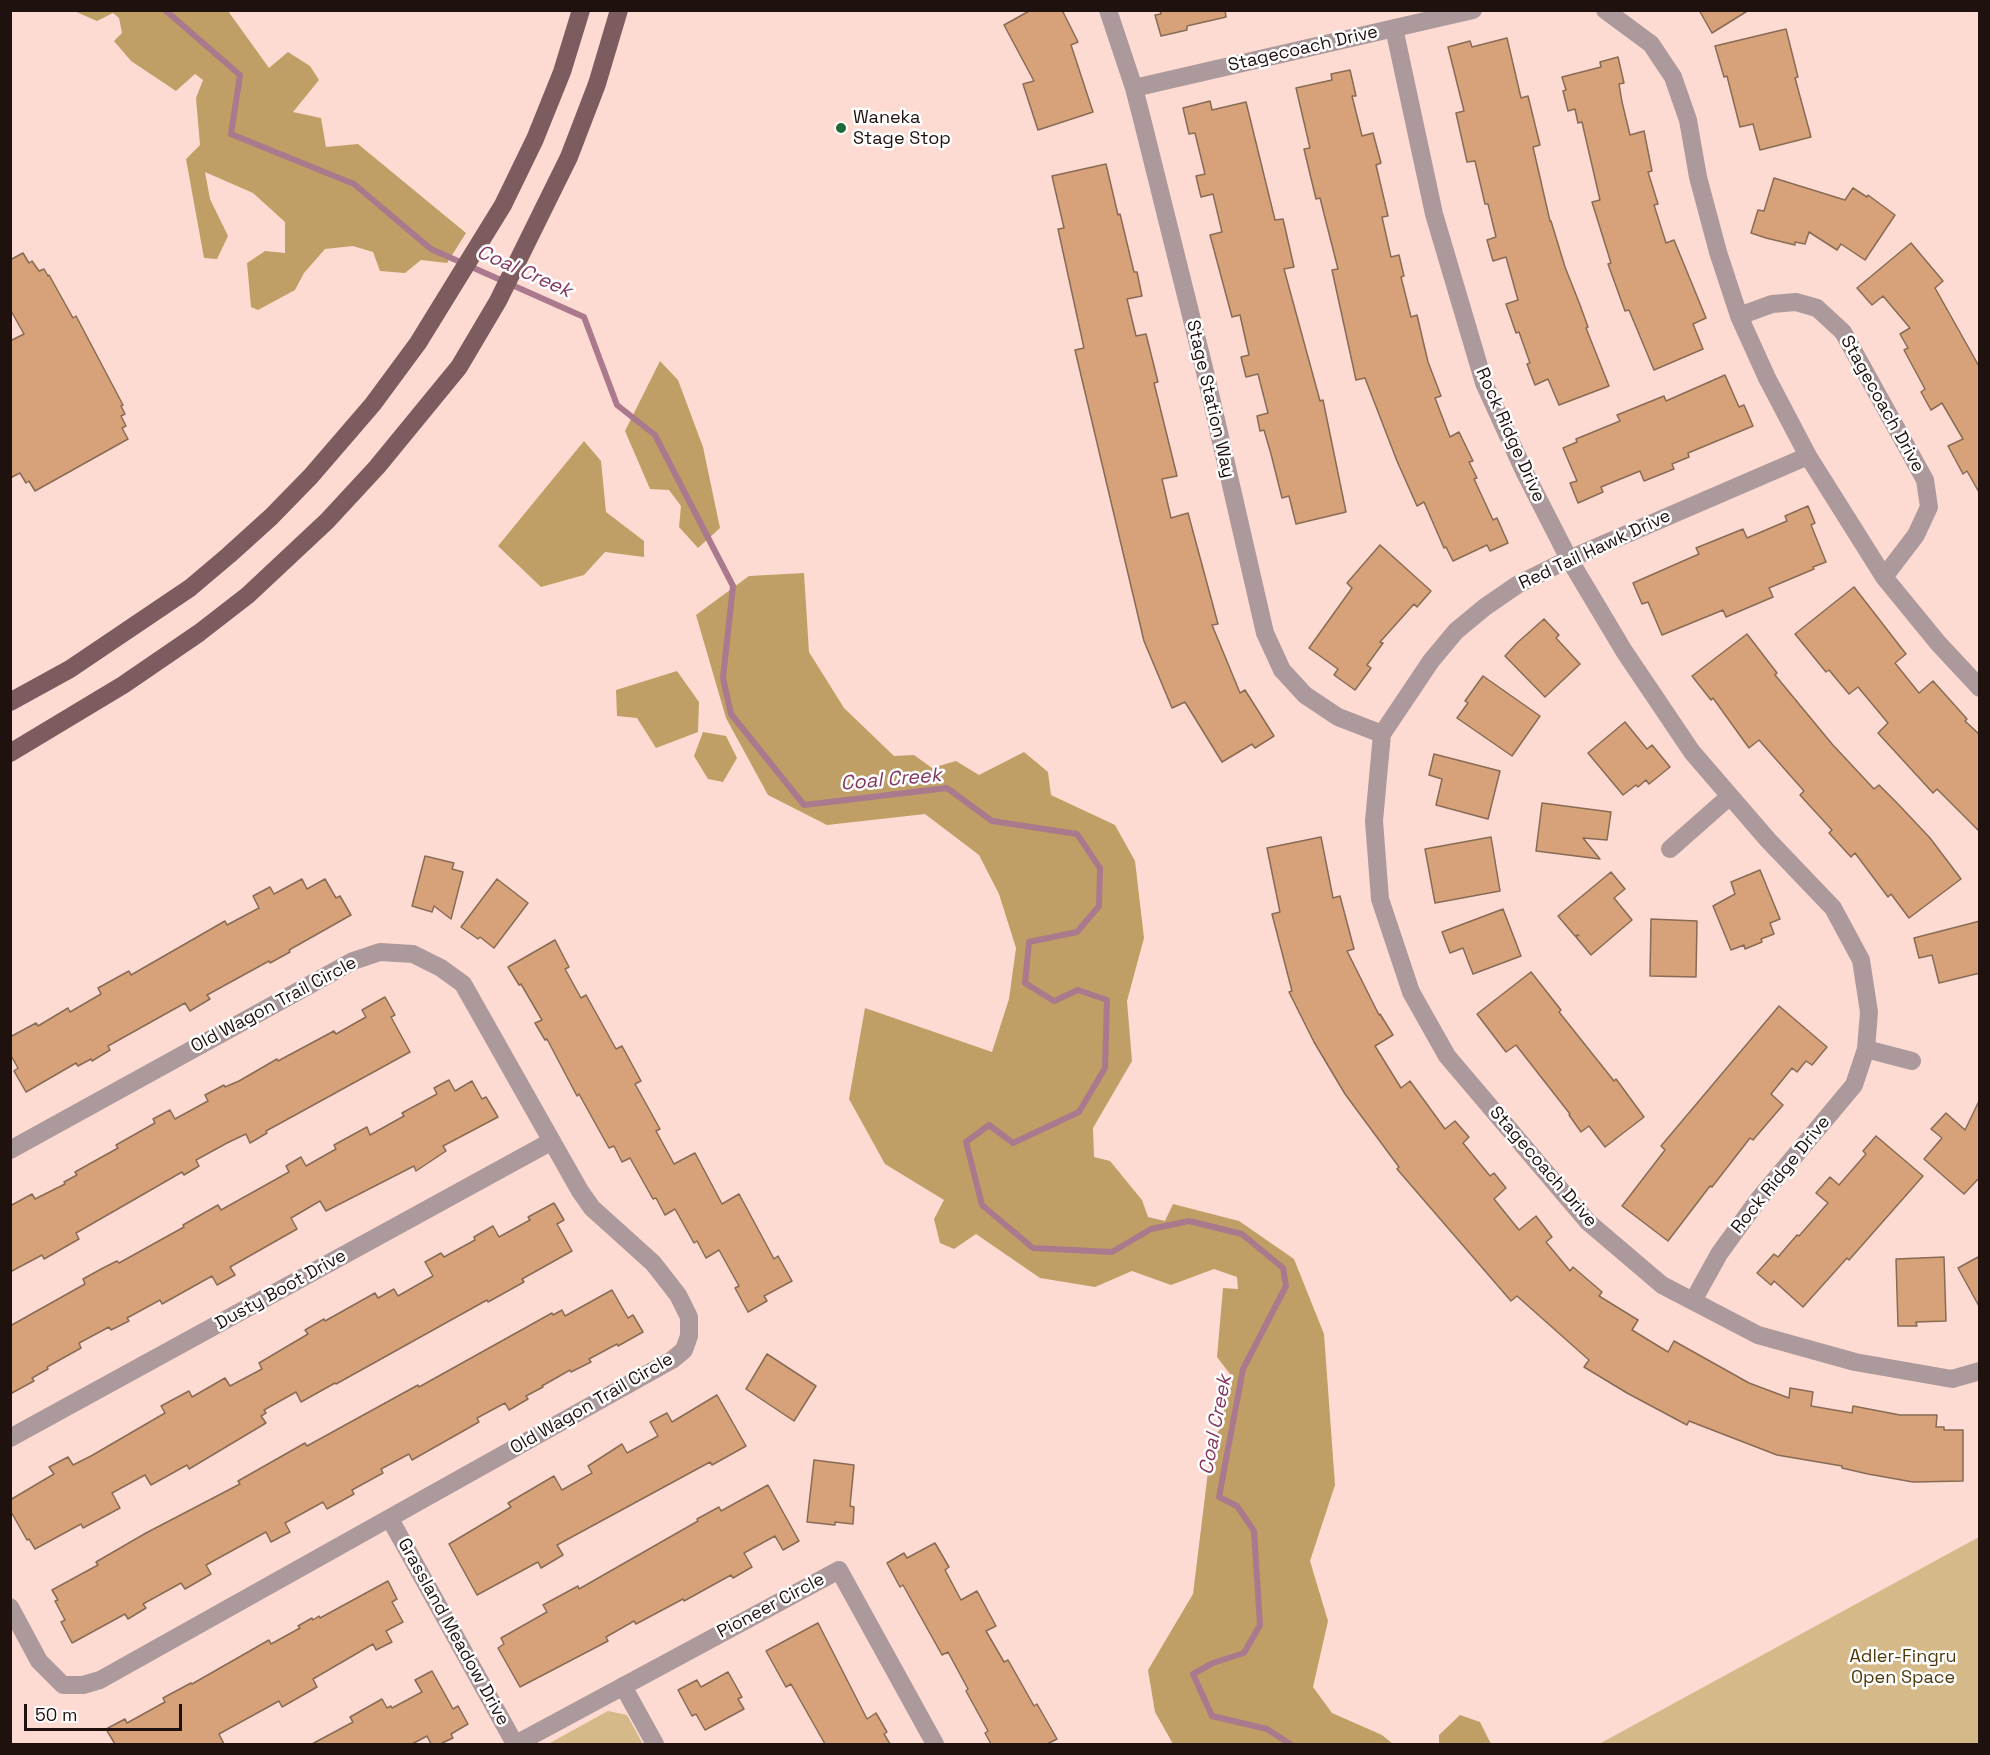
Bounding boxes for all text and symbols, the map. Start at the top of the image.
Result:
street label: Stagecoach Drive [1226,21,1380,77]
place label: Waneka Stage Stop [853,107,951,150]
marker: Waneka Stage Stop [834,121,848,135]
water label: Coal Creek [473,240,575,304]
street label: Stage Station Way [1181,318,1239,480]
street label: Stagecoach Drive [1835,332,1929,476]
street label: Rock Ridge Drive [1471,364,1549,506]
street label: Red Tail Hawk Drive [1516,505,1674,595]
water label: Coal Creek [840,764,942,796]
street label: Old Wagon Trail Circle [188,952,360,1058]
street label: Stagecoach Drive [1485,1102,1601,1232]
street label: Rock Ridge Drive [1727,1112,1835,1238]
street label: Dusty Boot Drive [212,1245,350,1335]
street label: Old Wagon Trail Circle [507,1349,677,1459]
water label: Coal Creek [1195,1373,1237,1477]
street label: Grassland Meadow Drive [392,1535,514,1729]
street label: Pioneer Circle [714,1569,828,1643]
park label: Adler-Fingru Open Space [1849,1646,1957,1688]
scale bar [27,1692,184,1730]
text: 50 m [35,1703,77,1726]

